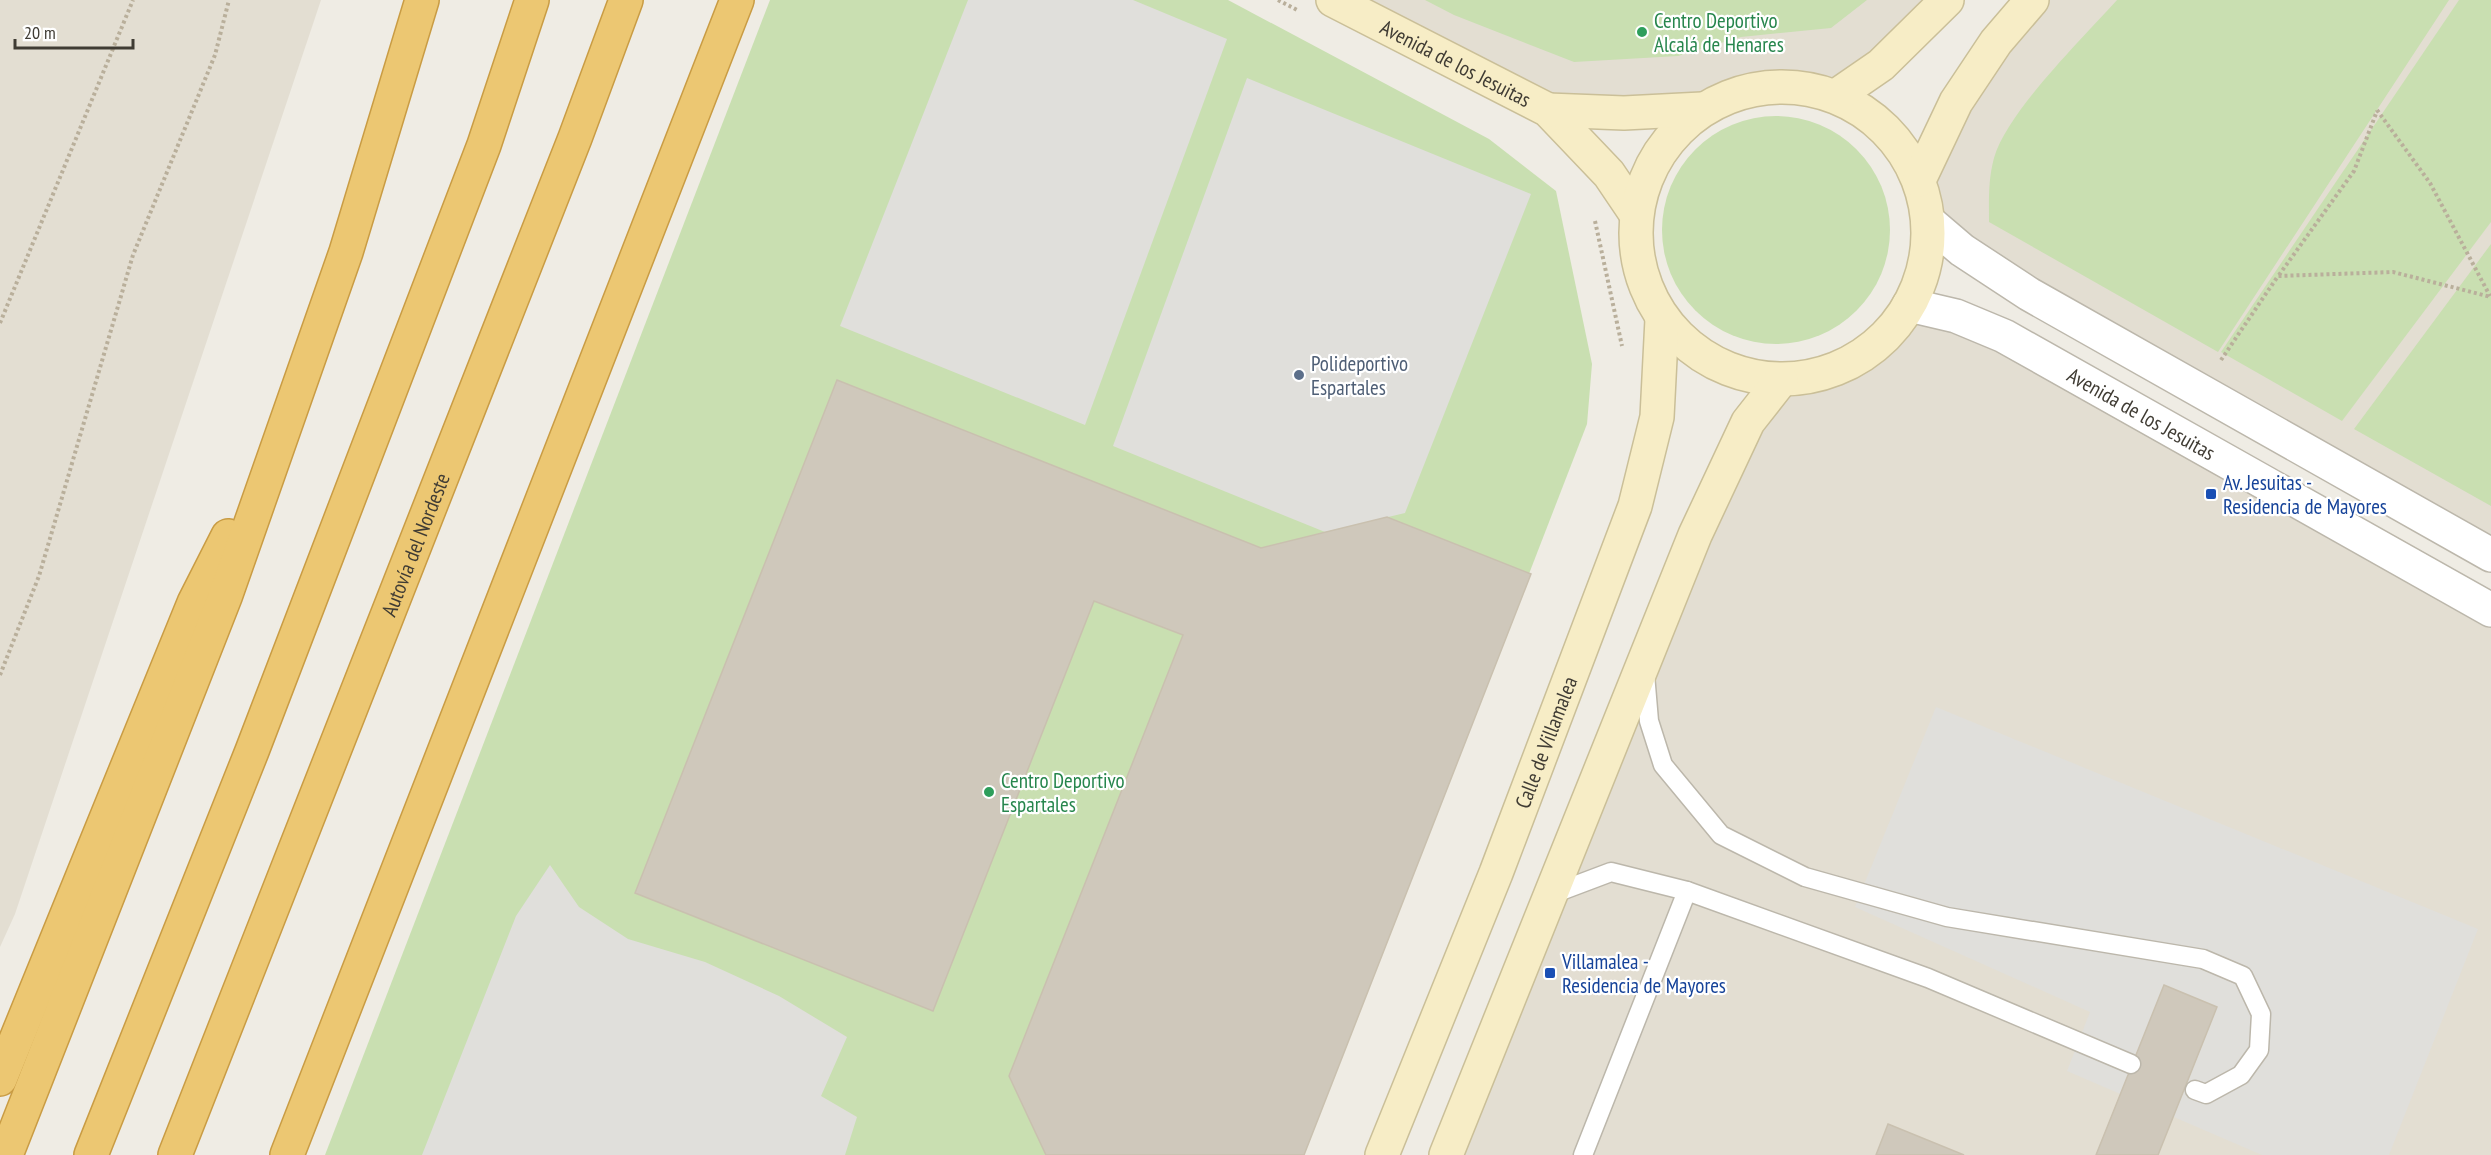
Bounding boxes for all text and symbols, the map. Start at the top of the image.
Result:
place label: Centro Deportivo Alcalá de Henares [1654,7,1784,58]
scale bar [15,12,134,50]
street label: Avenida de los Jesuitas [1376,13,1536,113]
text: 20 m [24,21,56,44]
marker: Centro Deportivo Alcalá de Henares [1635,25,1649,39]
place label: Polideportivo Espartales [1311,350,1408,401]
street label: Avenida de los Jesuitas [2063,361,2220,466]
marker: Polideportivo Espartales [1292,368,1306,382]
street label: Autovía del Nordeste [375,469,455,620]
place label: Av. Jesuitas - Residencia de Mayores [2223,469,2387,520]
marker: Av. Jesuitas - Residencia de Mayores [2204,487,2218,501]
street label: Calle de Villamalea [1508,672,1583,812]
place label: Centro Deportivo Espartales [1001,767,1125,818]
marker: Centro Deportivo Espartales [982,785,996,799]
place label: Villamalea - Residencia de Mayores [1561,948,1726,999]
marker: Villamalea - Residencia de Mayores [1543,966,1557,980]

